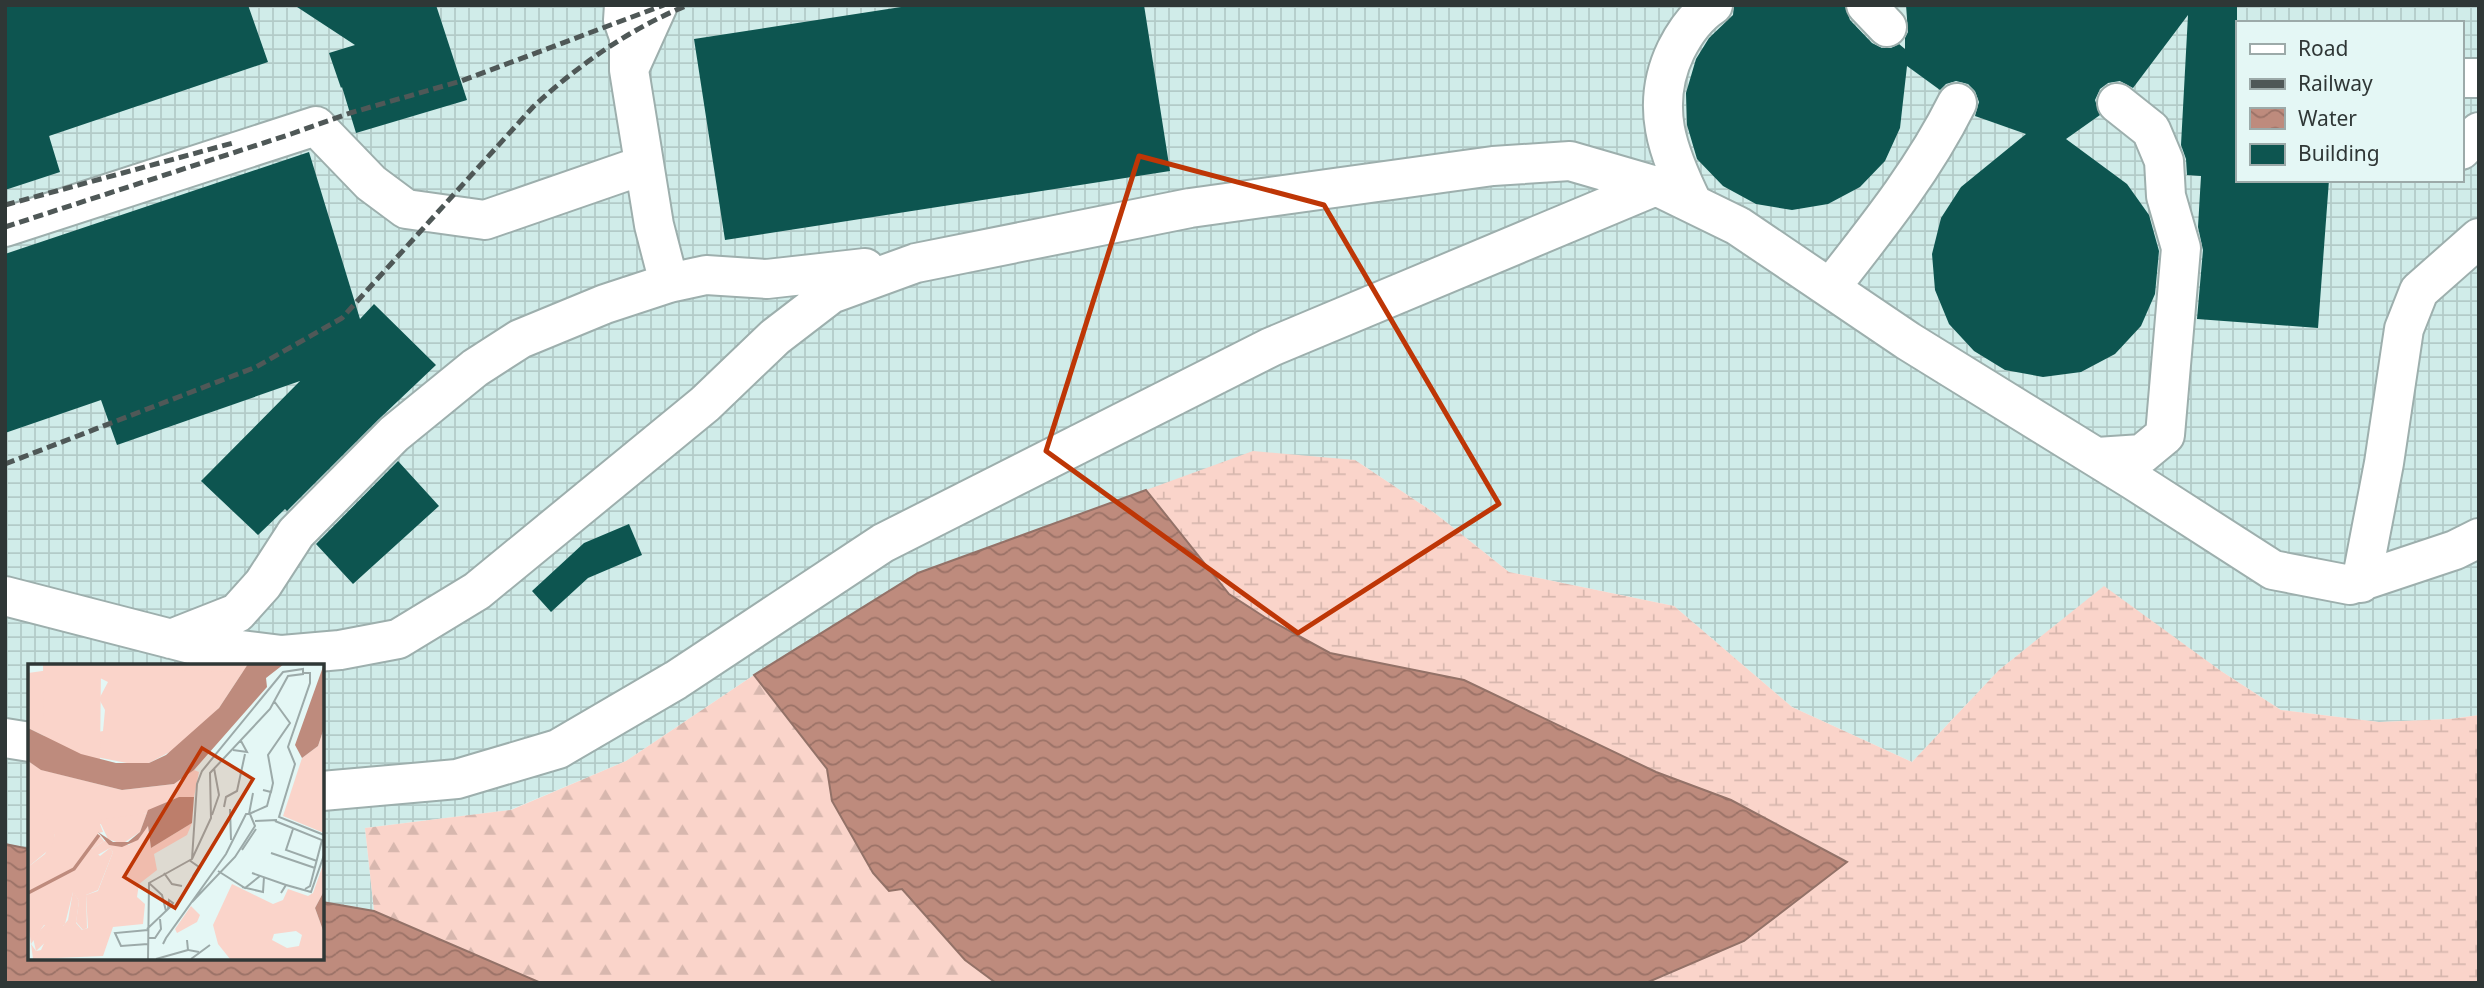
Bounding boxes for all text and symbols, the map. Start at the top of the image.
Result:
legend [2236,21,2463,182]
text: Road [2298,34,2348,62]
text: Railway [2298,69,2373,97]
text: Water [2298,104,2357,132]
text: Building [2298,139,2380,167]
inset map [28,664,324,960]

